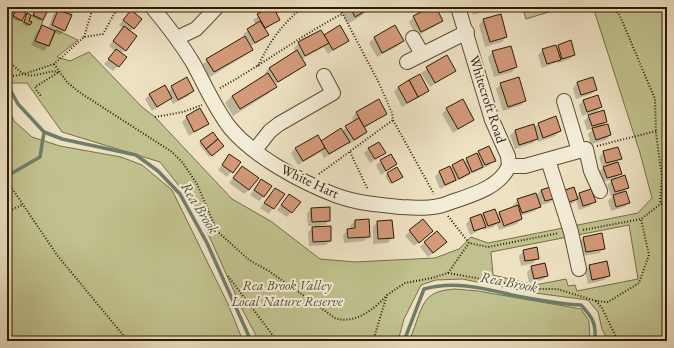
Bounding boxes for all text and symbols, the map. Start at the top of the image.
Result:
street label: Whitecroft Road [465,53,511,146]
street label: White Hart [278,160,342,203]
water label: Rea Brook [177,178,224,237]
water label: Rea Brook [479,267,540,296]
park label: Rea Brook Valley Local Nature Reserve [230,276,343,310]

